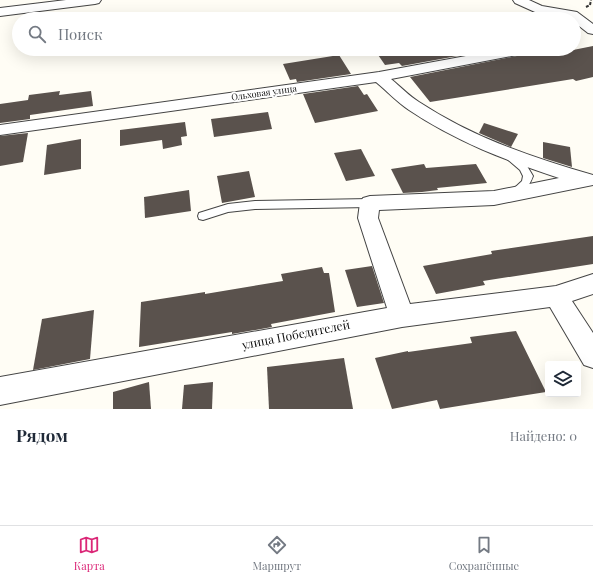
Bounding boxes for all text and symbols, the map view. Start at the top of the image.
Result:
search box [12,12,581,56]
icon: search [26,23,48,45]
text: Поиск [58,24,103,44]
street label: Ольховая улица [230,81,298,103]
street label: улица Победителей [239,316,352,353]
map controls [545,361,581,397]
button: layers [545,361,581,397]
text: Рядом [16,424,68,446]
text: Найдено: 0 [510,427,577,444]
tab: Карта [74,534,105,573]
tab: Маршрут [253,534,301,573]
tab: Сохранённые [449,534,519,573]

